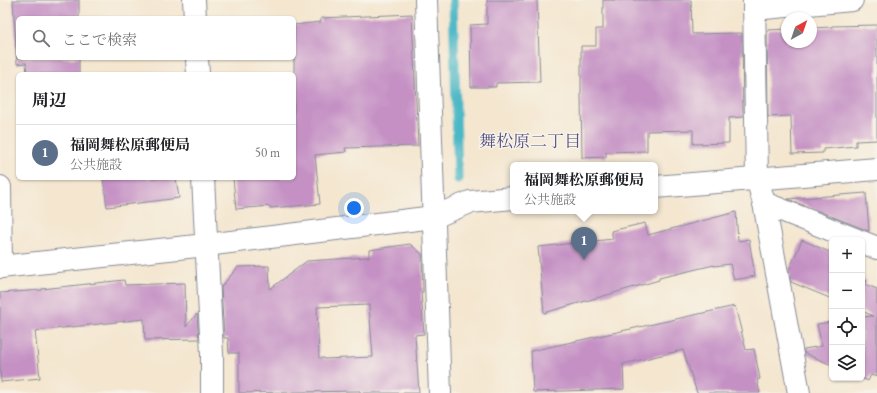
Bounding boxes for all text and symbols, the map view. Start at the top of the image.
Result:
north arrow [781,12,817,48]
search box [16,16,296,60]
icon: search [30,27,52,49]
text: ここで検索 [62,30,137,49]
text: 周辺 [32,89,66,111]
district label: 舞松原二丁目 [479,130,581,152]
text: 福岡舞松原郵便局 [70,135,190,154]
text: 1 [42,144,48,161]
text: 50 m [255,144,280,161]
text: 公共施設 [70,156,122,173]
popup [510,162,658,214]
text: 福岡舞松原郵便局 [524,170,644,189]
text: 公共施設 [524,191,576,208]
your location [344,198,364,218]
pin: 1 [571,227,597,260]
map controls [829,237,865,381]
button: + [829,237,865,273]
button: − [829,273,865,309]
button: locate [829,309,865,345]
button: layers [829,345,865,381]

